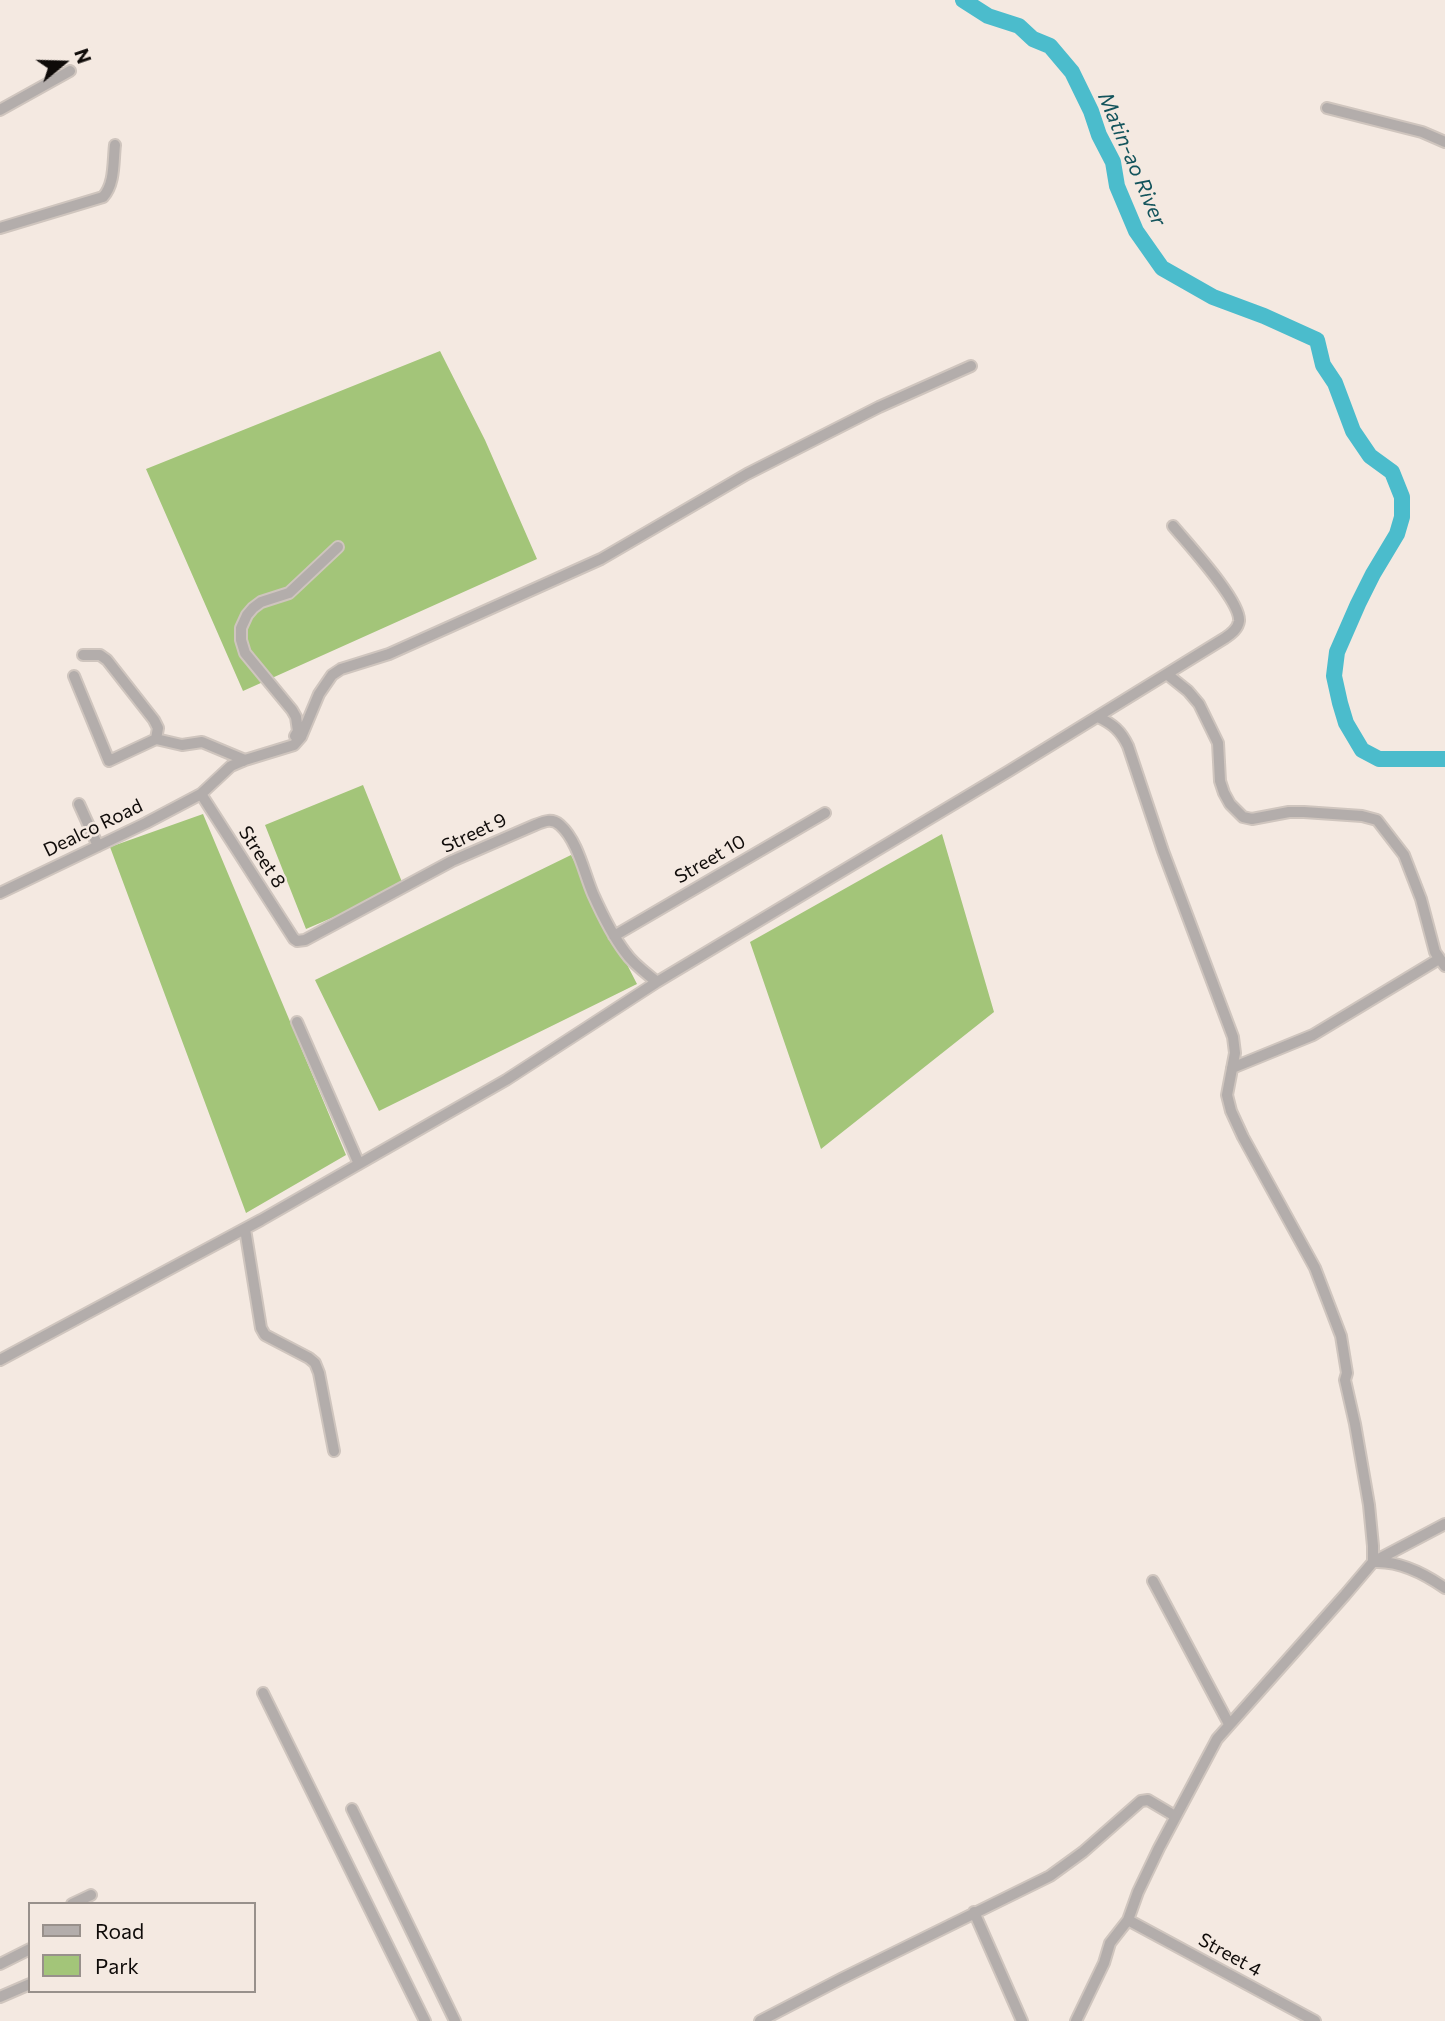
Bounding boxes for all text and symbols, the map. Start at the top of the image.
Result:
north arrow [28,28,98,98]
text: N [70,46,97,66]
water label: Matin-ao River [1092,88,1172,230]
street label: Dealco Road [40,794,146,862]
street label: Street 9 [438,808,510,858]
street label: Street 8 [234,822,290,892]
street label: Street 10 [671,830,749,888]
legend [28,1902,256,1993]
text: Road [95,1918,144,1943]
street label: Street 4 [1194,1928,1266,1982]
text: Park [95,1953,139,1978]

